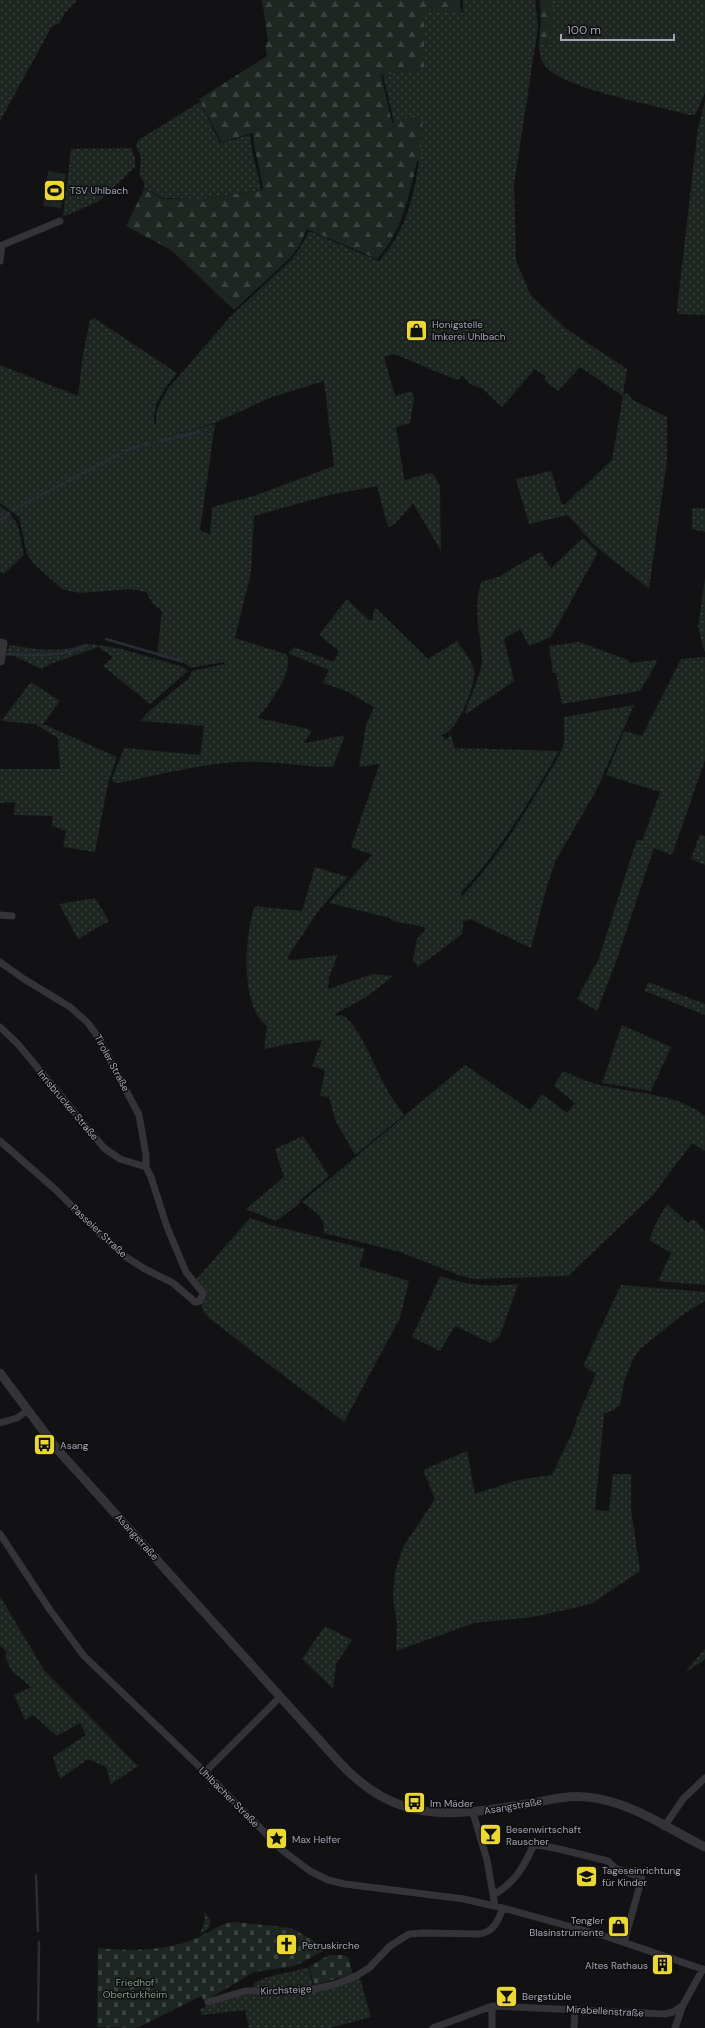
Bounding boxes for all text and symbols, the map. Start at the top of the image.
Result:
scale bar [561,16,674,42]
text: 100 m [567,22,601,38]
sports icon: TSV Uhlbach [42,177,68,203]
place label: TSV Uhlbach [70,184,128,197]
shop icon: Honigstelle Imkerei Uhlbach [403,317,429,343]
place label: Honigstelle Imkerei Uhlbach [432,318,506,343]
street label: Tiroler Straße [92,1032,133,1094]
street label: Innsbrucker Straße [35,1067,101,1143]
street label: Passeier Straße [68,1202,130,1261]
bus stop icon: Asang [32,1432,58,1458]
place label: Asang [60,1439,89,1452]
street label: Asangstraße [113,1511,162,1563]
street label: Uhlbacher Straße [196,1764,262,1830]
bus stop icon: Im Mäder [402,1790,428,1816]
street label: Asangstraße [483,1794,543,1817]
place label: Im Mäder [430,1797,474,1810]
bar icon: Besenwirtschaft Rauscher [477,1822,503,1848]
place label: Besenwirtschaft Rauscher [506,1823,581,1848]
place icon: Max Helfer [264,1826,290,1852]
place label: Max Helfer [292,1833,341,1846]
school or university icon: Tageseinrichtung für Kinder [573,1863,599,1889]
place label: Tageseinrichtung für Kinder [602,1864,681,1889]
shop icon: Tengler Blasinstrumente [606,1913,632,1939]
place label: Tengler Blasinstrumente [529,1914,604,1939]
church icon: Petruskirche [273,1932,299,1958]
place label: Petruskirche [302,1939,360,1952]
building icon: Altes Rathaus [650,1952,676,1978]
place label: Altes Rathaus [585,1959,648,1972]
park label: Friedhof Obertürkheim [103,1976,167,2001]
street label: Kirchsteige [260,1982,312,1998]
bar icon: Bergstüble [494,1983,520,2009]
place label: Bergstüble [522,1990,572,2003]
street label: Mirabellenstraße [566,2002,644,2020]

